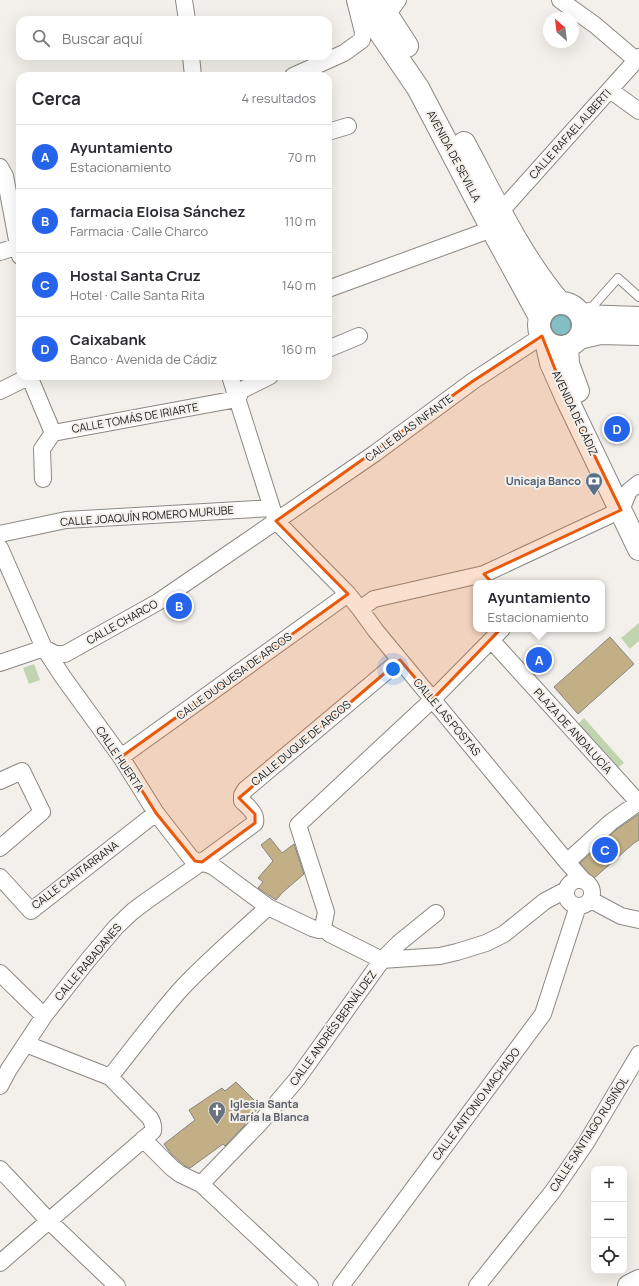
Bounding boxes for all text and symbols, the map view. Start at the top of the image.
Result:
north arrow [543,12,579,48]
search box [16,16,332,60]
icon: search [30,27,52,49]
text: Buscar aquí [62,28,143,49]
street label: CALLE RAFAEL ALBERTI [525,86,614,182]
text: Cerca [32,87,81,110]
text: 4 resultados [241,89,316,107]
street label: AVENIDA DE SEVILLA [424,107,485,204]
text: Ayuntamiento [70,137,173,158]
text: A [41,148,49,166]
text: 70 m [288,148,316,166]
text: Estacionamiento [70,158,171,176]
text: farmacia Eloisa Sánchez [70,201,245,222]
text: B [41,212,49,230]
text: 110 m [284,212,316,230]
text: Farmacia · Calle Charco [70,222,208,240]
text: Hostal Santa Cruz [70,265,201,286]
text: C [40,276,50,294]
text: 140 m [282,276,316,294]
text: Hotel · Calle Santa Rita [70,286,205,304]
text: Caixabank [70,329,146,350]
text: D [40,340,50,358]
text: 160 m [281,340,316,358]
text: Banco · Avenida de Cádiz [70,350,218,368]
street label: AVENIDA DE CÁDIZ [549,368,602,458]
street label: CALLE BLAS INFANTE [362,391,456,465]
street label: CALLE TOMÁS DE IRIARTE [70,399,199,436]
pin: D [604,414,630,444]
bank icon: Unicaja Banco [584,471,604,496]
place label: Unicaja Banco [506,473,581,488]
street label: CALLE JOAQUÍN ROMERO MURUBE [60,502,234,529]
popup [473,580,605,632]
text: Ayuntamiento [488,587,590,608]
pin: B [166,591,192,621]
street label: CALLE CHARCO [83,596,160,647]
text: Estacionamiento [488,608,589,626]
street label: CALLE DUQUESA DE ARCOS [173,628,295,723]
pin: A [526,645,552,675]
your location [383,659,403,679]
street label: CALLE LAS POSTAS [410,675,484,759]
street label: PLAZA DE ANDALUCÍA [531,685,616,777]
street label: CALLE DUQUE DE ARCOS [248,696,354,789]
street label: CALLE HUERTA [93,723,148,794]
pin: C [592,835,618,865]
street label: CALLE CANTARRANA [28,837,121,912]
street label: CALLE RABADANES [51,920,124,1003]
street label: CALLE ANDRÉS BERNÁLDEZ [286,967,380,1088]
street label: CALLE ANTONIO MACHADO [428,1044,523,1163]
street label: CALLE SANTIAGO RUSIÑOL [546,1073,632,1194]
place label: Iglesia Santa María la Blanca [230,1096,309,1124]
church icon: Iglesia Santa María la Blanca [207,1100,227,1125]
map controls [591,1166,627,1274]
button: + [591,1166,627,1202]
button: − [591,1202,627,1238]
button: locate [591,1238,627,1274]

